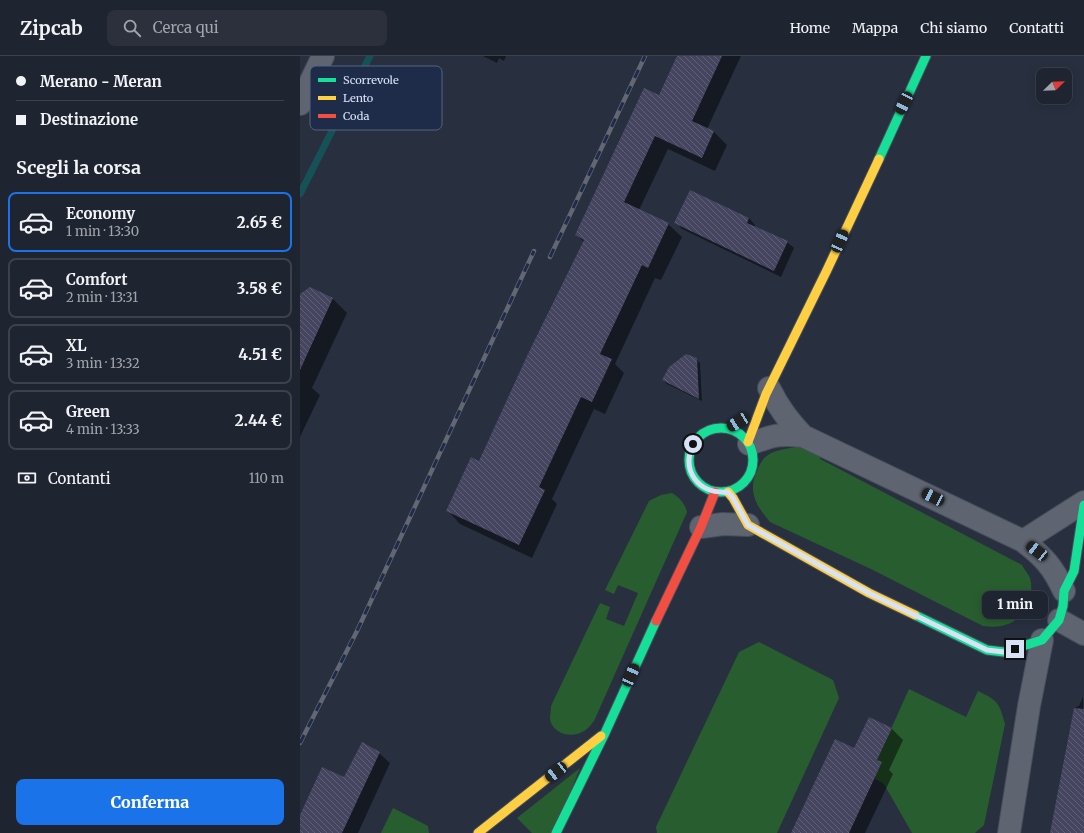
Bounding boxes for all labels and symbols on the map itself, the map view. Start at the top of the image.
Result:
legend [310,66,442,130]
north arrow [1036,68,1072,104]
text: Scorrevole [343,73,399,87]
car [893,90,915,116]
text: Lento [343,91,374,105]
text: Coda [343,109,369,123]
car [830,228,850,254]
car [725,411,751,433]
route start [684,435,702,453]
car [920,486,946,508]
car [1024,539,1050,563]
callout: 1 min [982,591,1048,619]
route end [1006,640,1024,658]
car [621,662,641,688]
car [543,760,569,784]

